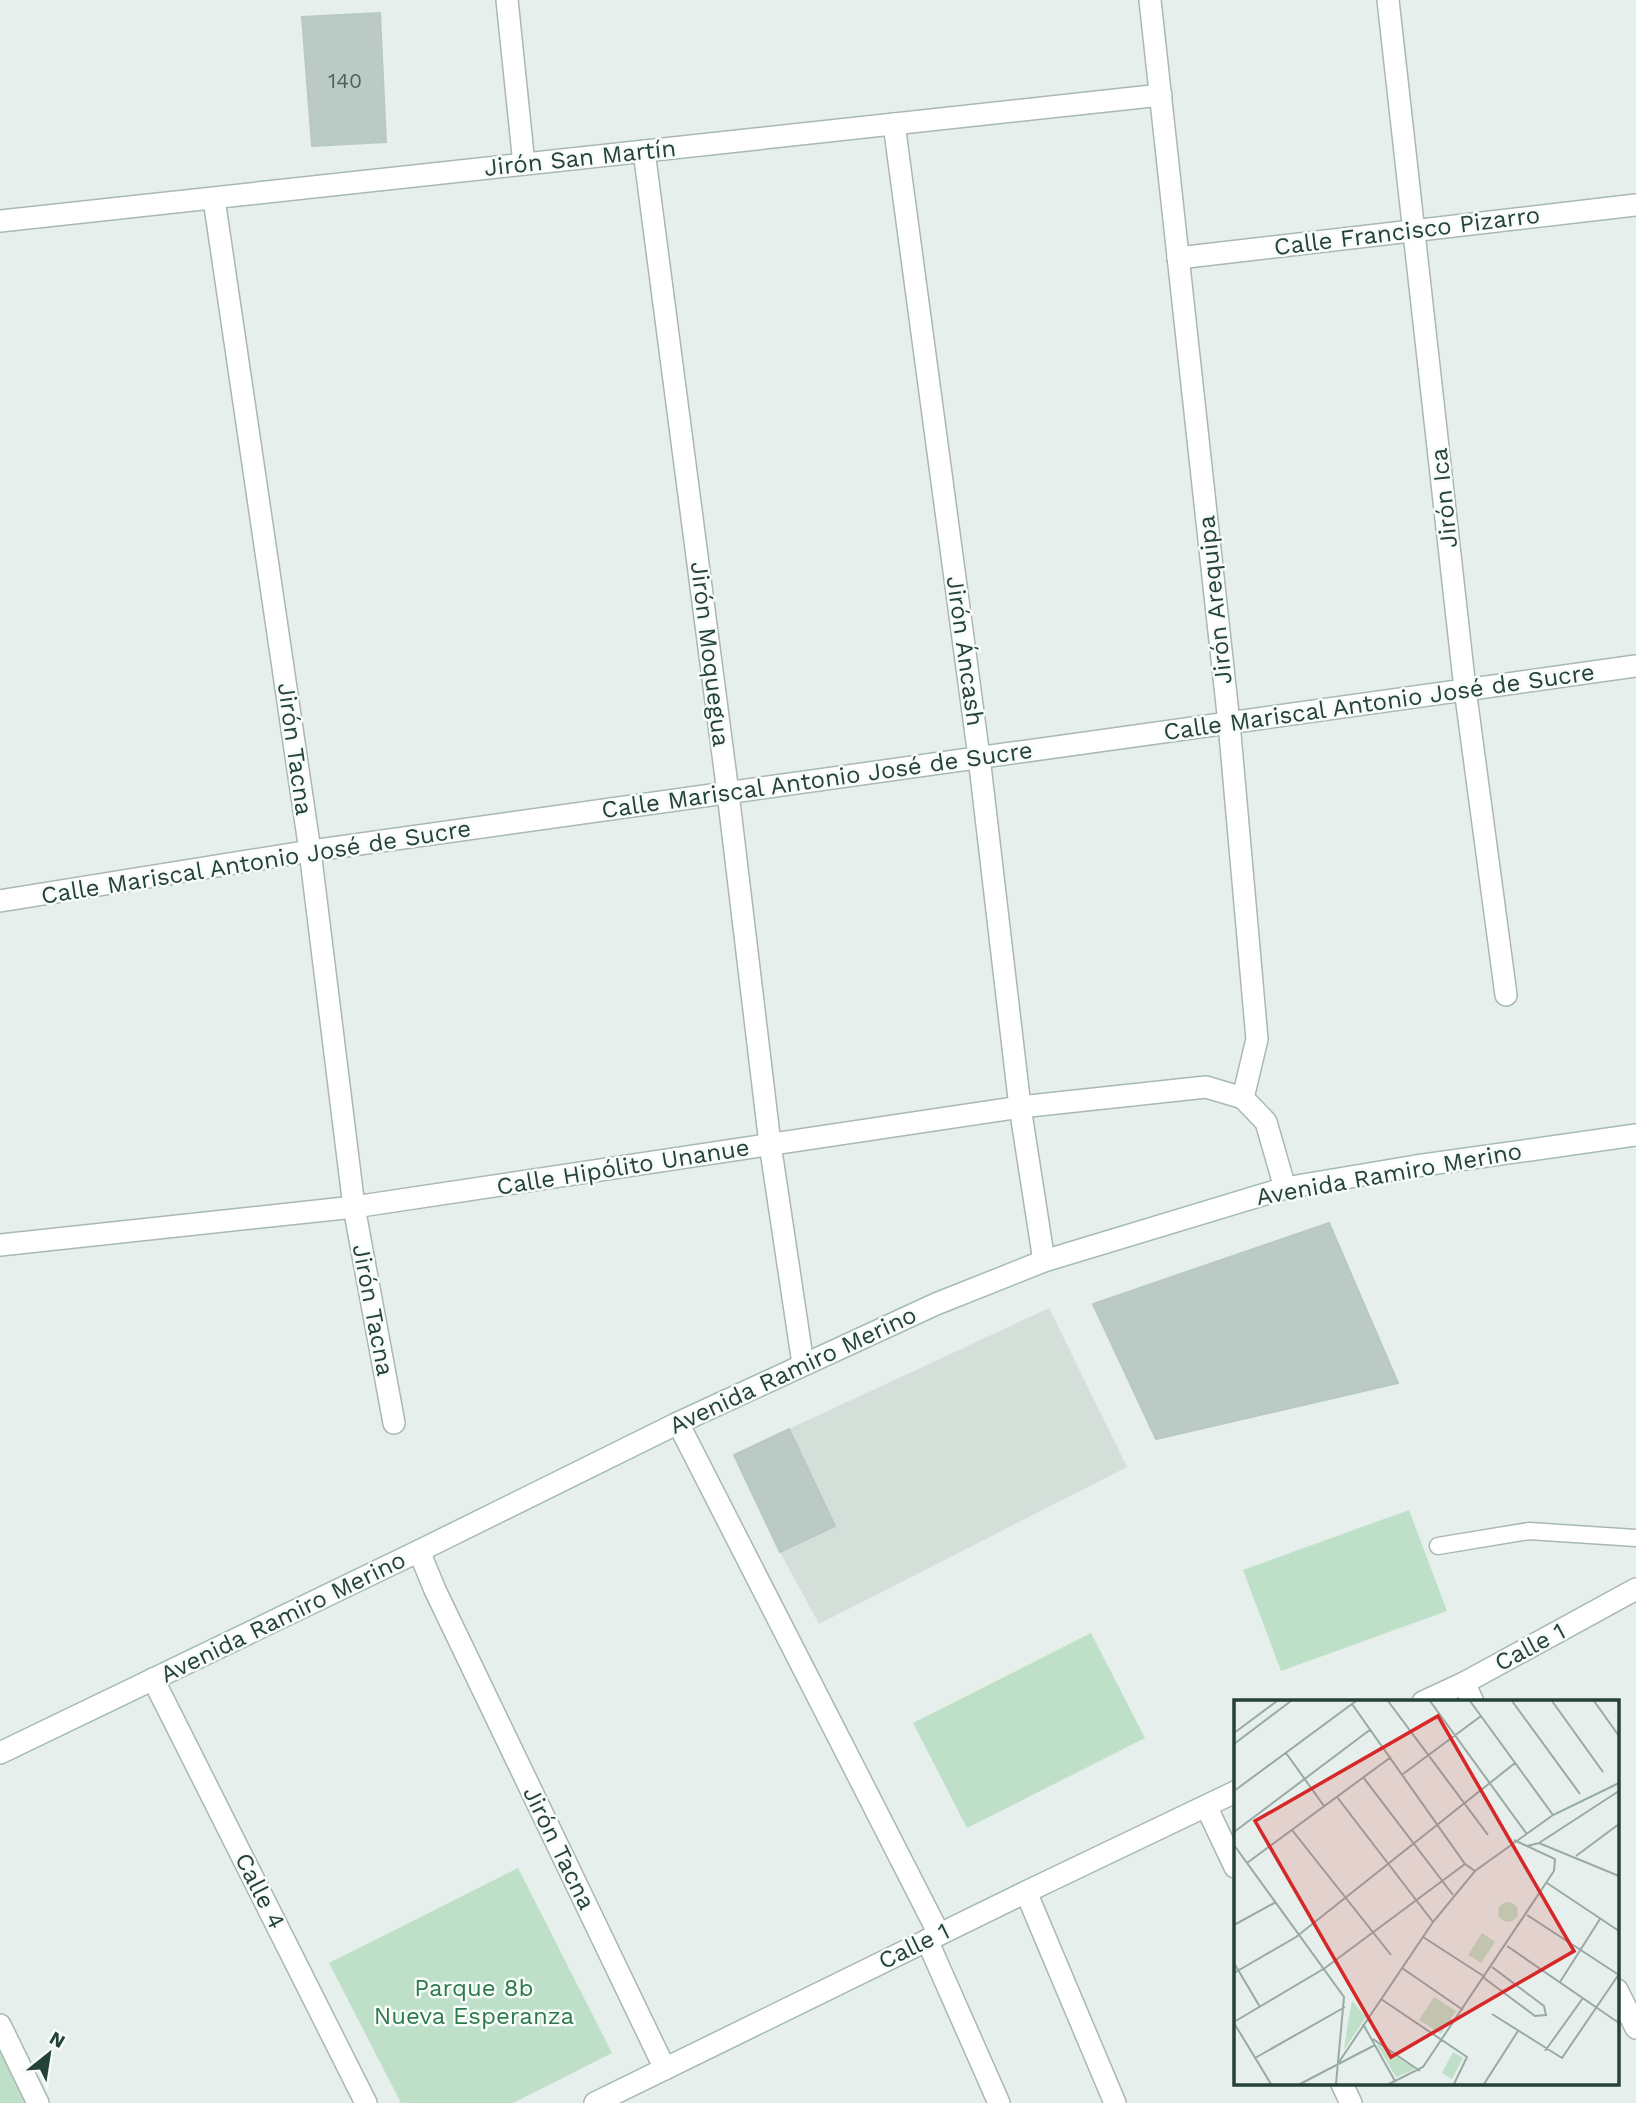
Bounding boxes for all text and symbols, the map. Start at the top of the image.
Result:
house number: 140 [328,68,362,93]
street label: Jirón San Martín [483,134,677,182]
street label: Calle Francisco Pizarro [1272,201,1542,261]
street label: Jirón Ica [1425,446,1463,550]
street label: Jirón Arequipa [1192,514,1238,686]
street label: Jirón Moquegua [685,560,735,748]
street label: Jirón Áncash [941,574,989,728]
street label: Calle Mariscal Antonio José de Sucre [1162,658,1596,746]
street label: Jirón Tacna [272,681,318,817]
street label: Calle Mariscal Antonio José de Sucre [600,736,1034,824]
street label: Calle Mariscal Antonio José de Sucre [39,814,473,910]
street label: Calle Hipólito Unanue [495,1133,751,1201]
street label: Avenida Ramiro Merino [1254,1137,1524,1211]
street label: Jirón Tacna [347,1242,399,1378]
street label: Avenida Ramiro Merino [665,1300,921,1440]
street label: Avenida Ramiro Merino [156,1545,410,1689]
street label: Calle 1 [1490,1617,1570,1677]
inset map [1234,1700,1618,2086]
street label: Jirón Tacna [517,1782,601,1914]
street label: Calle 4 [229,1848,291,1934]
street label: Calle 1 [874,1917,954,1975]
park label: Parque 8b Nueva Esperanza [374,1974,574,2030]
north arrow [14,2019,84,2089]
text: N [45,2026,69,2053]

